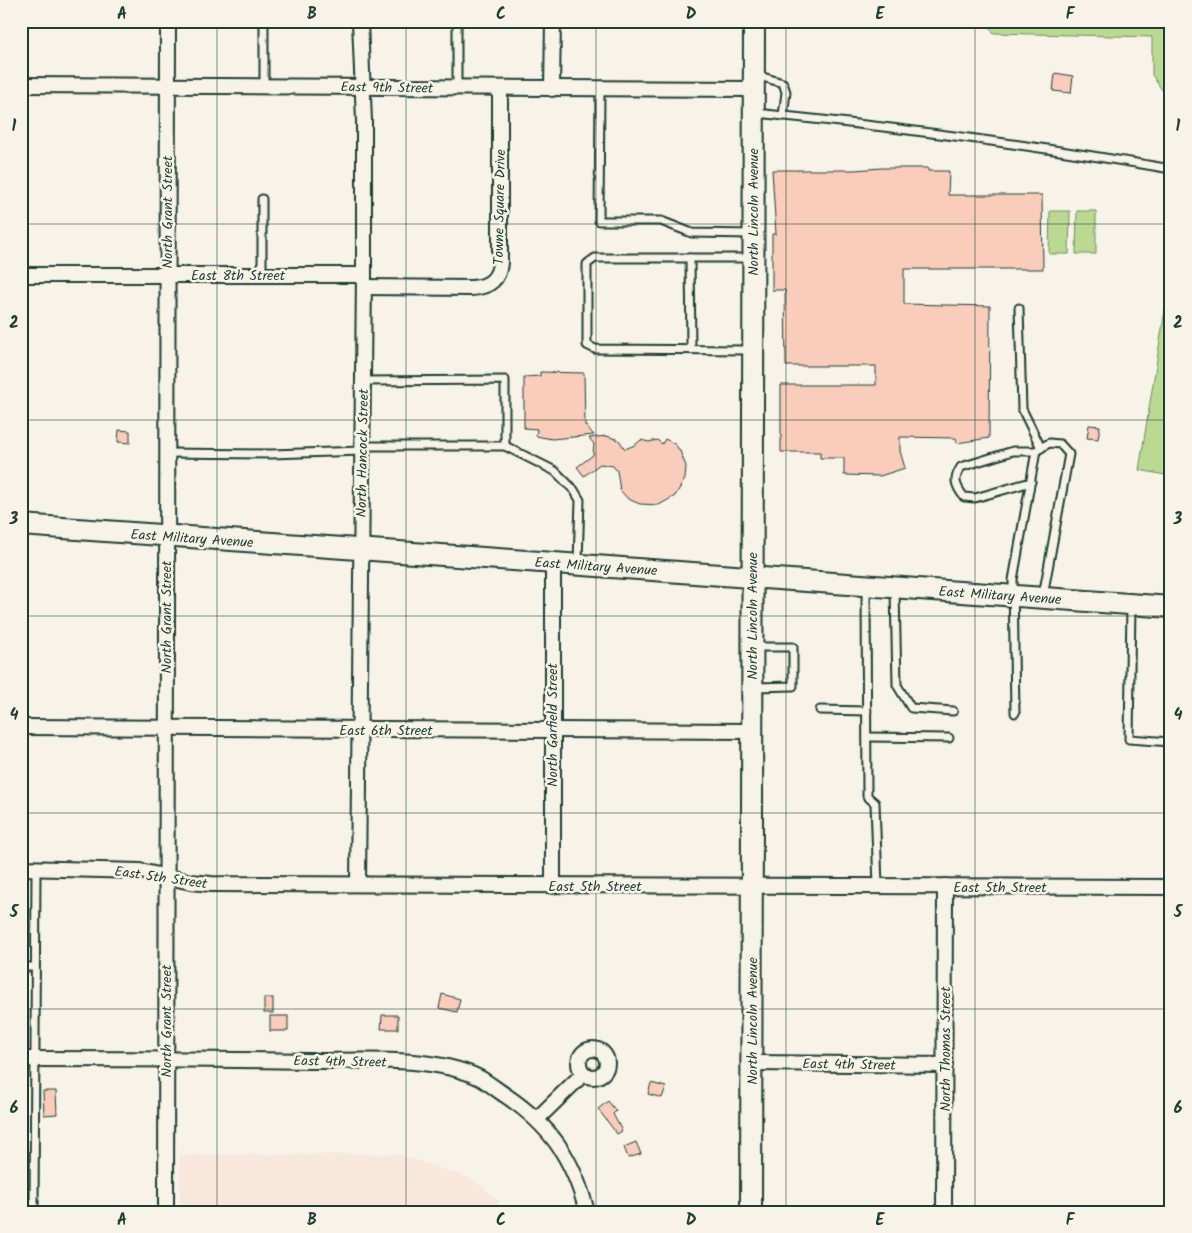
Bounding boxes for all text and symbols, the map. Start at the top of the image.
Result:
text: A [117,2,127,27]
text: B [307,2,317,27]
text: C [496,2,506,27]
text: D [686,2,697,27]
text: E [876,2,886,27]
text: F [1066,2,1076,27]
street label: East 9th Street [340,76,434,100]
text: 1 [12,114,17,139]
text: 1 [1176,114,1181,139]
street label: North Lincoln Avenue [743,147,765,276]
street label: Towne Square Drive [488,148,512,265]
street label: North Grant Street [157,155,179,268]
street label: East 8th Street [191,265,286,287]
text: 2 [9,311,19,336]
text: 2 [1173,311,1183,336]
street label: North Hancock Street [351,388,375,518]
text: 3 [9,507,19,532]
text: 3 [1173,507,1183,532]
street label: East Military Avenue [130,524,255,554]
street label: North Lincoln Avenue [742,551,764,680]
street label: East Military Avenue [534,552,659,582]
street label: North Grant Street [156,560,178,673]
street label: East Military Avenue [938,581,1063,611]
street label: North Garfield Street [542,662,564,787]
text: 4 [10,703,19,728]
text: 4 [1174,703,1183,728]
street label: East 6th Street [339,720,433,742]
street label: East 5th Street [113,861,209,895]
street label: East 5th Street [548,876,642,898]
street label: East 5th Street [953,877,1047,899]
text: 5 [9,900,20,925]
text: 5 [1173,900,1184,925]
street label: North Lincoln Avenue [742,956,764,1085]
street label: North Grant Street [156,964,178,1077]
street label: North Thomas Street [935,986,957,1112]
street label: East 4th Street [293,1050,387,1074]
street label: East 4th Street [802,1053,896,1077]
text: 6 [10,1096,19,1121]
text: 6 [1174,1096,1183,1121]
text: A [117,1208,127,1233]
text: B [307,1208,317,1233]
text: C [496,1208,506,1233]
text: D [686,1208,697,1233]
text: E [876,1208,886,1233]
text: F [1066,1208,1076,1233]

